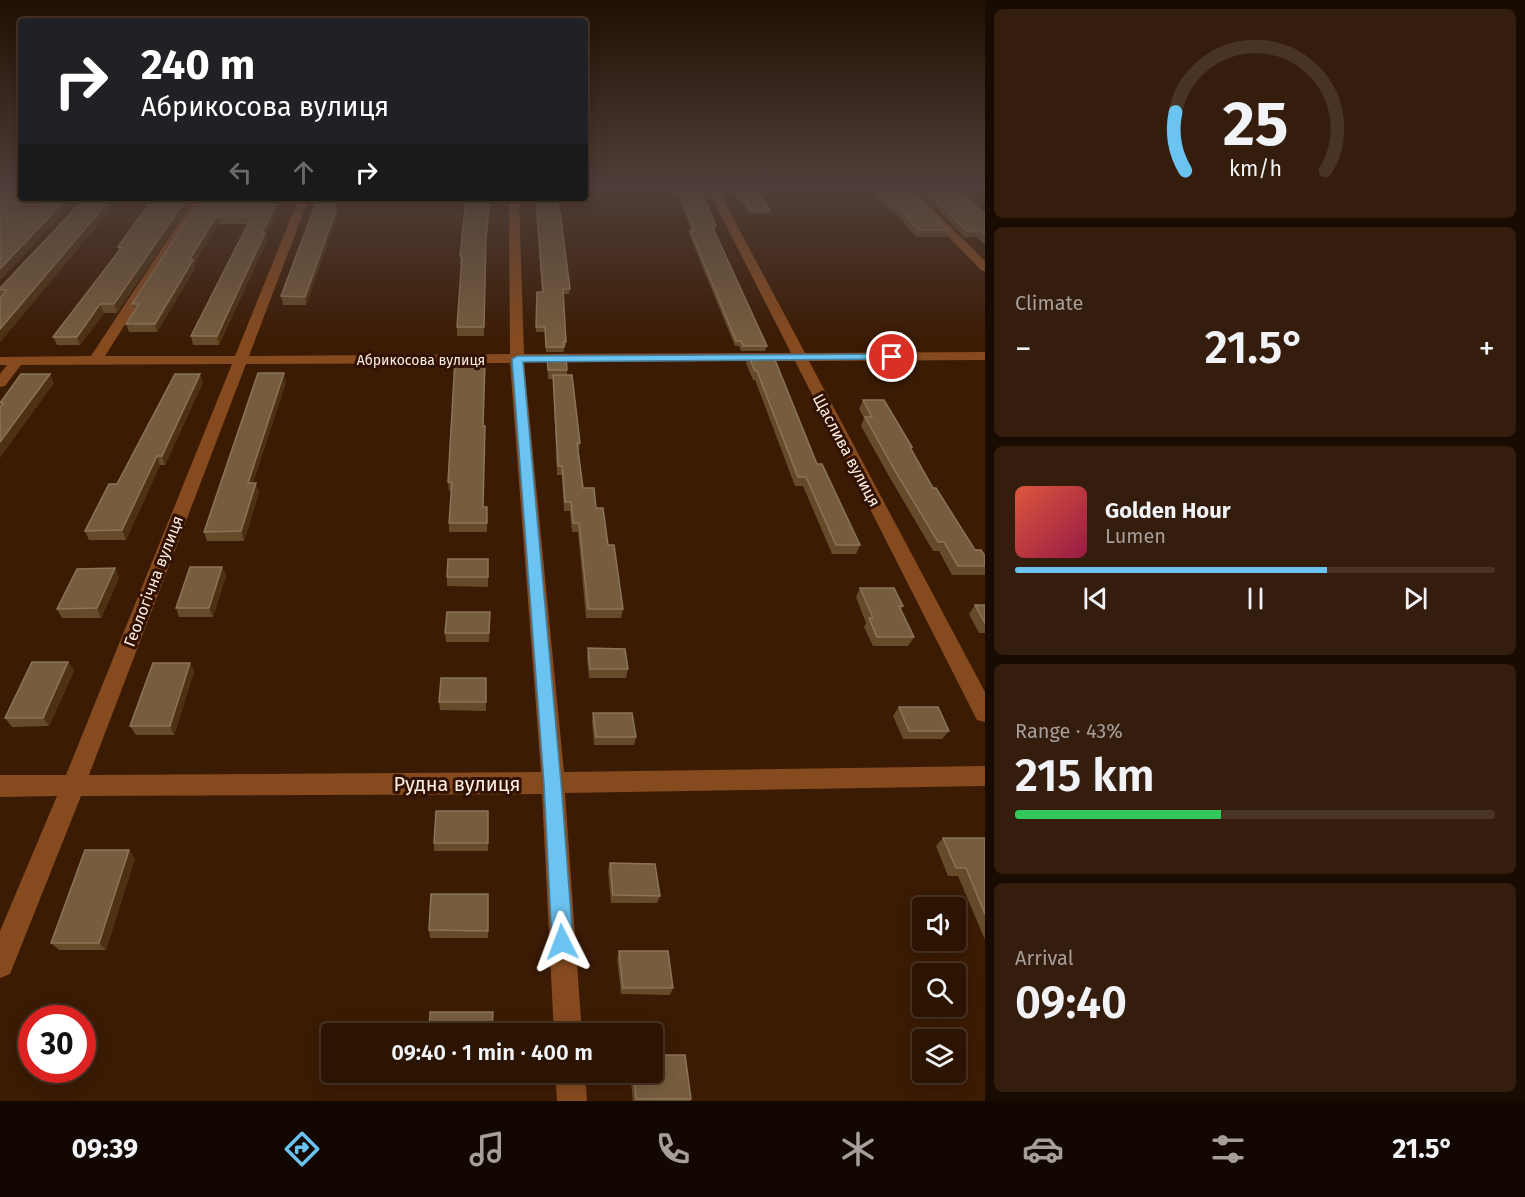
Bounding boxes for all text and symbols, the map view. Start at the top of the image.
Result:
text: 240 m [141,40,255,90]
icon: right [42,42,120,120]
text: 25 [1222,87,1288,162]
text: Абрикосова вулиця [141,91,389,123]
icon: left [224,156,257,189]
icon: ahead [287,156,320,189]
icon: right [350,156,383,189]
text: km/h [1228,156,1282,182]
text: Climate [1015,291,1083,315]
text: 21.5° [1205,321,1305,375]
text: − [1015,329,1032,369]
text: + [1479,329,1495,369]
pin [866,331,917,382]
icon: arrive [875,340,908,373]
street label: Абрикосова вулиця [357,352,485,369]
street label: Щаслива вулиця [809,390,884,510]
text: Golden Hour [1105,497,1231,524]
street label: Геологічна вулиця [120,513,187,650]
text: Lumen [1105,524,1166,548]
icon: previous [1079,582,1112,615]
icon: pause [1239,582,1272,615]
icon: next [1399,582,1432,615]
text: Range · 43% [1015,719,1123,743]
text: 215 km [1015,749,1155,803]
street label: Рудна вулиця [393,772,521,796]
map controls [912,897,966,1083]
button: sound [912,897,966,951]
position arrow [530,910,594,974]
text: Arrival [1015,946,1074,970]
button: search [912,963,966,1017]
text: 09:40 [1015,976,1127,1030]
speed limit sign: 30 [18,1005,96,1083]
button: layers [912,1029,966,1083]
text: 09:40 · 1 min · 400 m [391,1039,593,1066]
icon: directions [281,1128,323,1170]
icon: music [466,1128,508,1170]
icon: phone [652,1128,694,1170]
icon: climate [837,1128,879,1170]
icon: car [1022,1128,1064,1170]
icon: filters [1207,1128,1249,1170]
text: 09:39 [72,1133,138,1165]
text: 21.5° [1392,1133,1453,1165]

